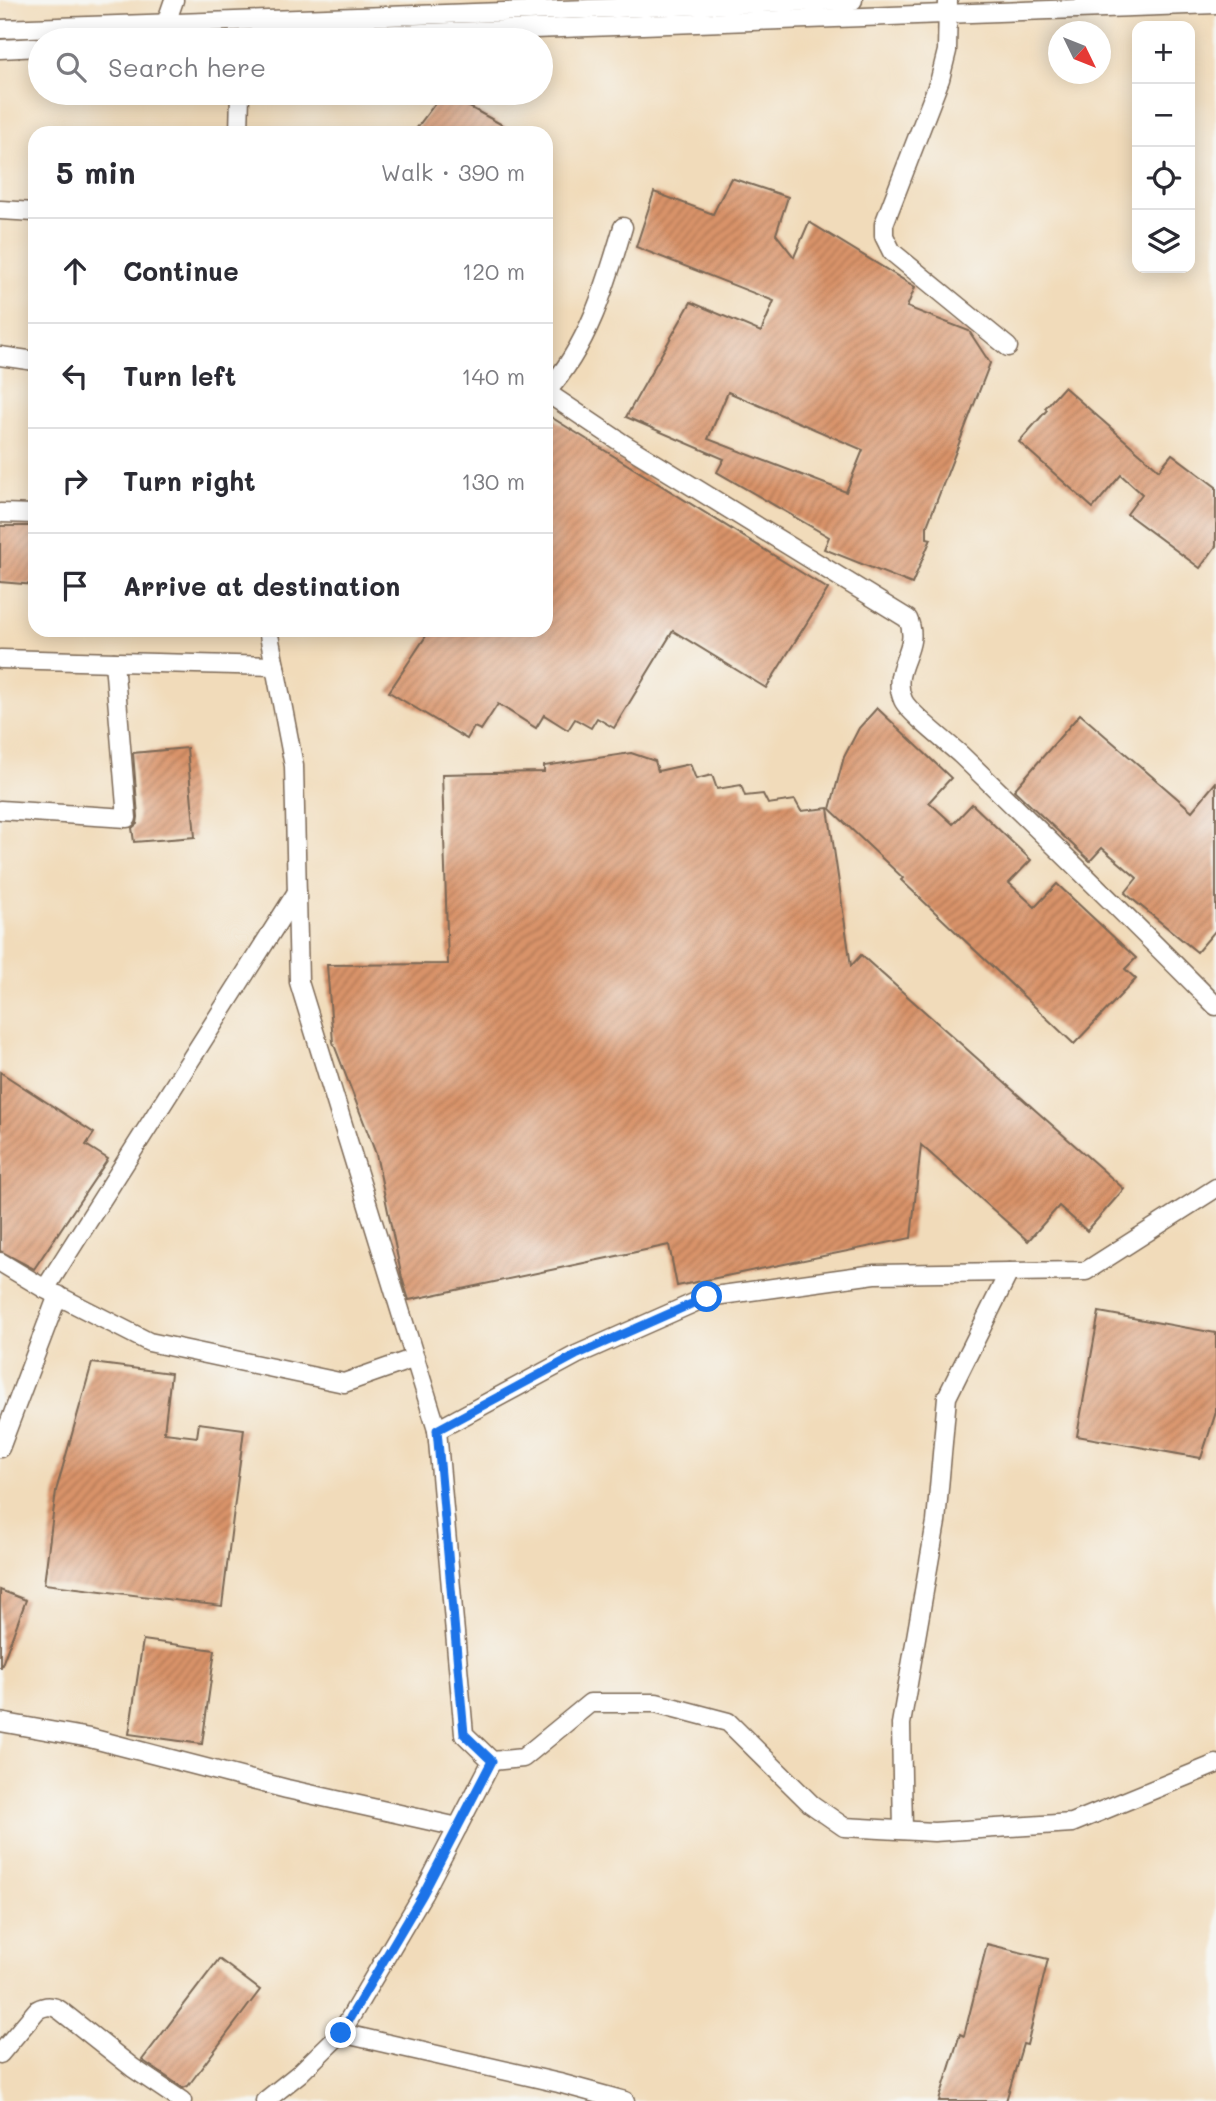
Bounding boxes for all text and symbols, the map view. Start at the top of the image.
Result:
north arrow [1048,21,1111,84]
map controls [1132,21,1195,273]
button: + [1132,21,1195,84]
search box [28,28,553,105]
icon: search [52,48,90,86]
text: Search here [108,50,266,84]
button: − [1132,84,1195,147]
button: locate [1132,147,1195,210]
text: 5 min [56,152,136,192]
text: Walk · 390 m [381,157,525,187]
button: layers [1132,210,1195,273]
icon: ahead [56,252,94,290]
text: Continue [123,254,239,288]
text: 120 m [462,256,525,286]
icon: left [56,357,94,395]
text: Turn left [123,359,236,393]
text: 140 m [461,361,525,391]
icon: right [56,462,94,500]
text: Turn right [123,464,256,498]
text: 130 m [461,466,525,496]
icon: arrive [56,567,94,605]
text: Arrive at destination [123,569,400,603]
route start [691,1281,722,1312]
route end [325,2017,356,2048]

